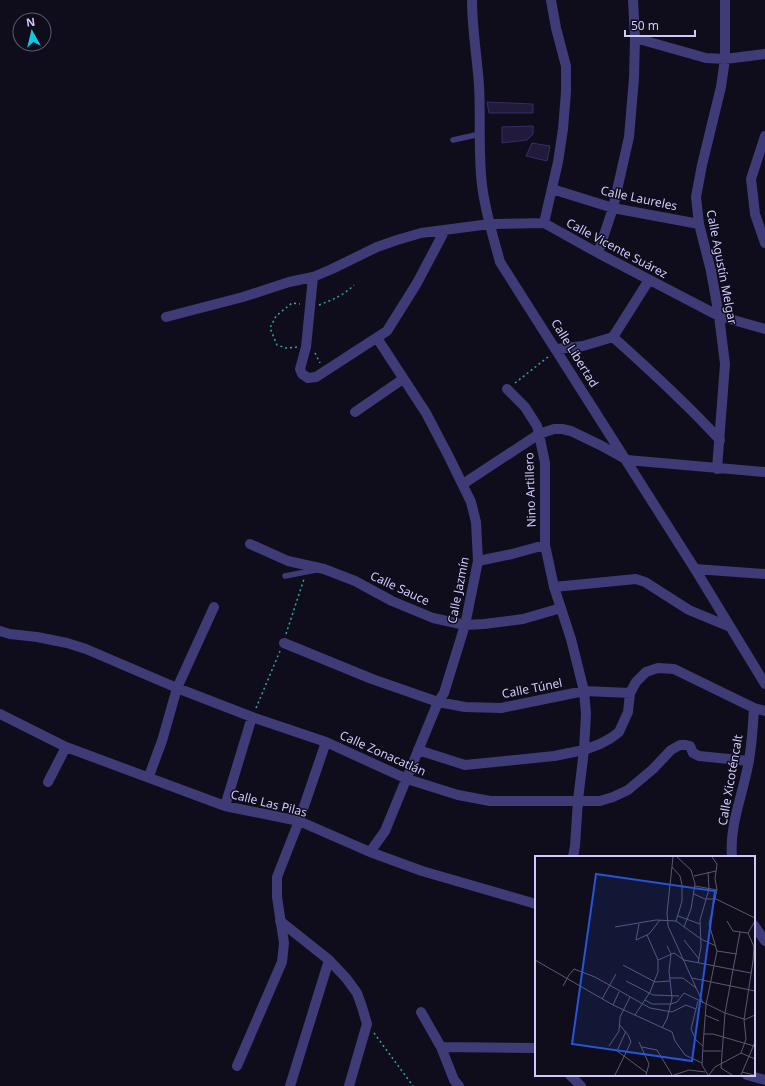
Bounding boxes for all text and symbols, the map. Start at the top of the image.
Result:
north arrow [12,12,52,52]
scale bar [625,12,695,38]
text: N [25,14,36,30]
text: 50 m [631,17,659,34]
street label: Calle Laureles [599,182,679,214]
street label: Calle Agustín Melgar [703,208,741,326]
street label: Calle Vicente Suárez [563,214,671,282]
street label: Calle Libertad [547,316,603,390]
street label: Nino Artillero [520,452,540,528]
street label: Calle Jazmín [443,555,473,625]
street label: Calle Sauce [368,567,433,609]
street label: Calle Túnel [500,674,564,702]
street label: Calle Zonacatlán [337,726,429,780]
street label: Calle Xicoténcalt [714,733,746,827]
street label: Calle Las Pilas [229,785,309,821]
inset map [535,856,755,1076]

